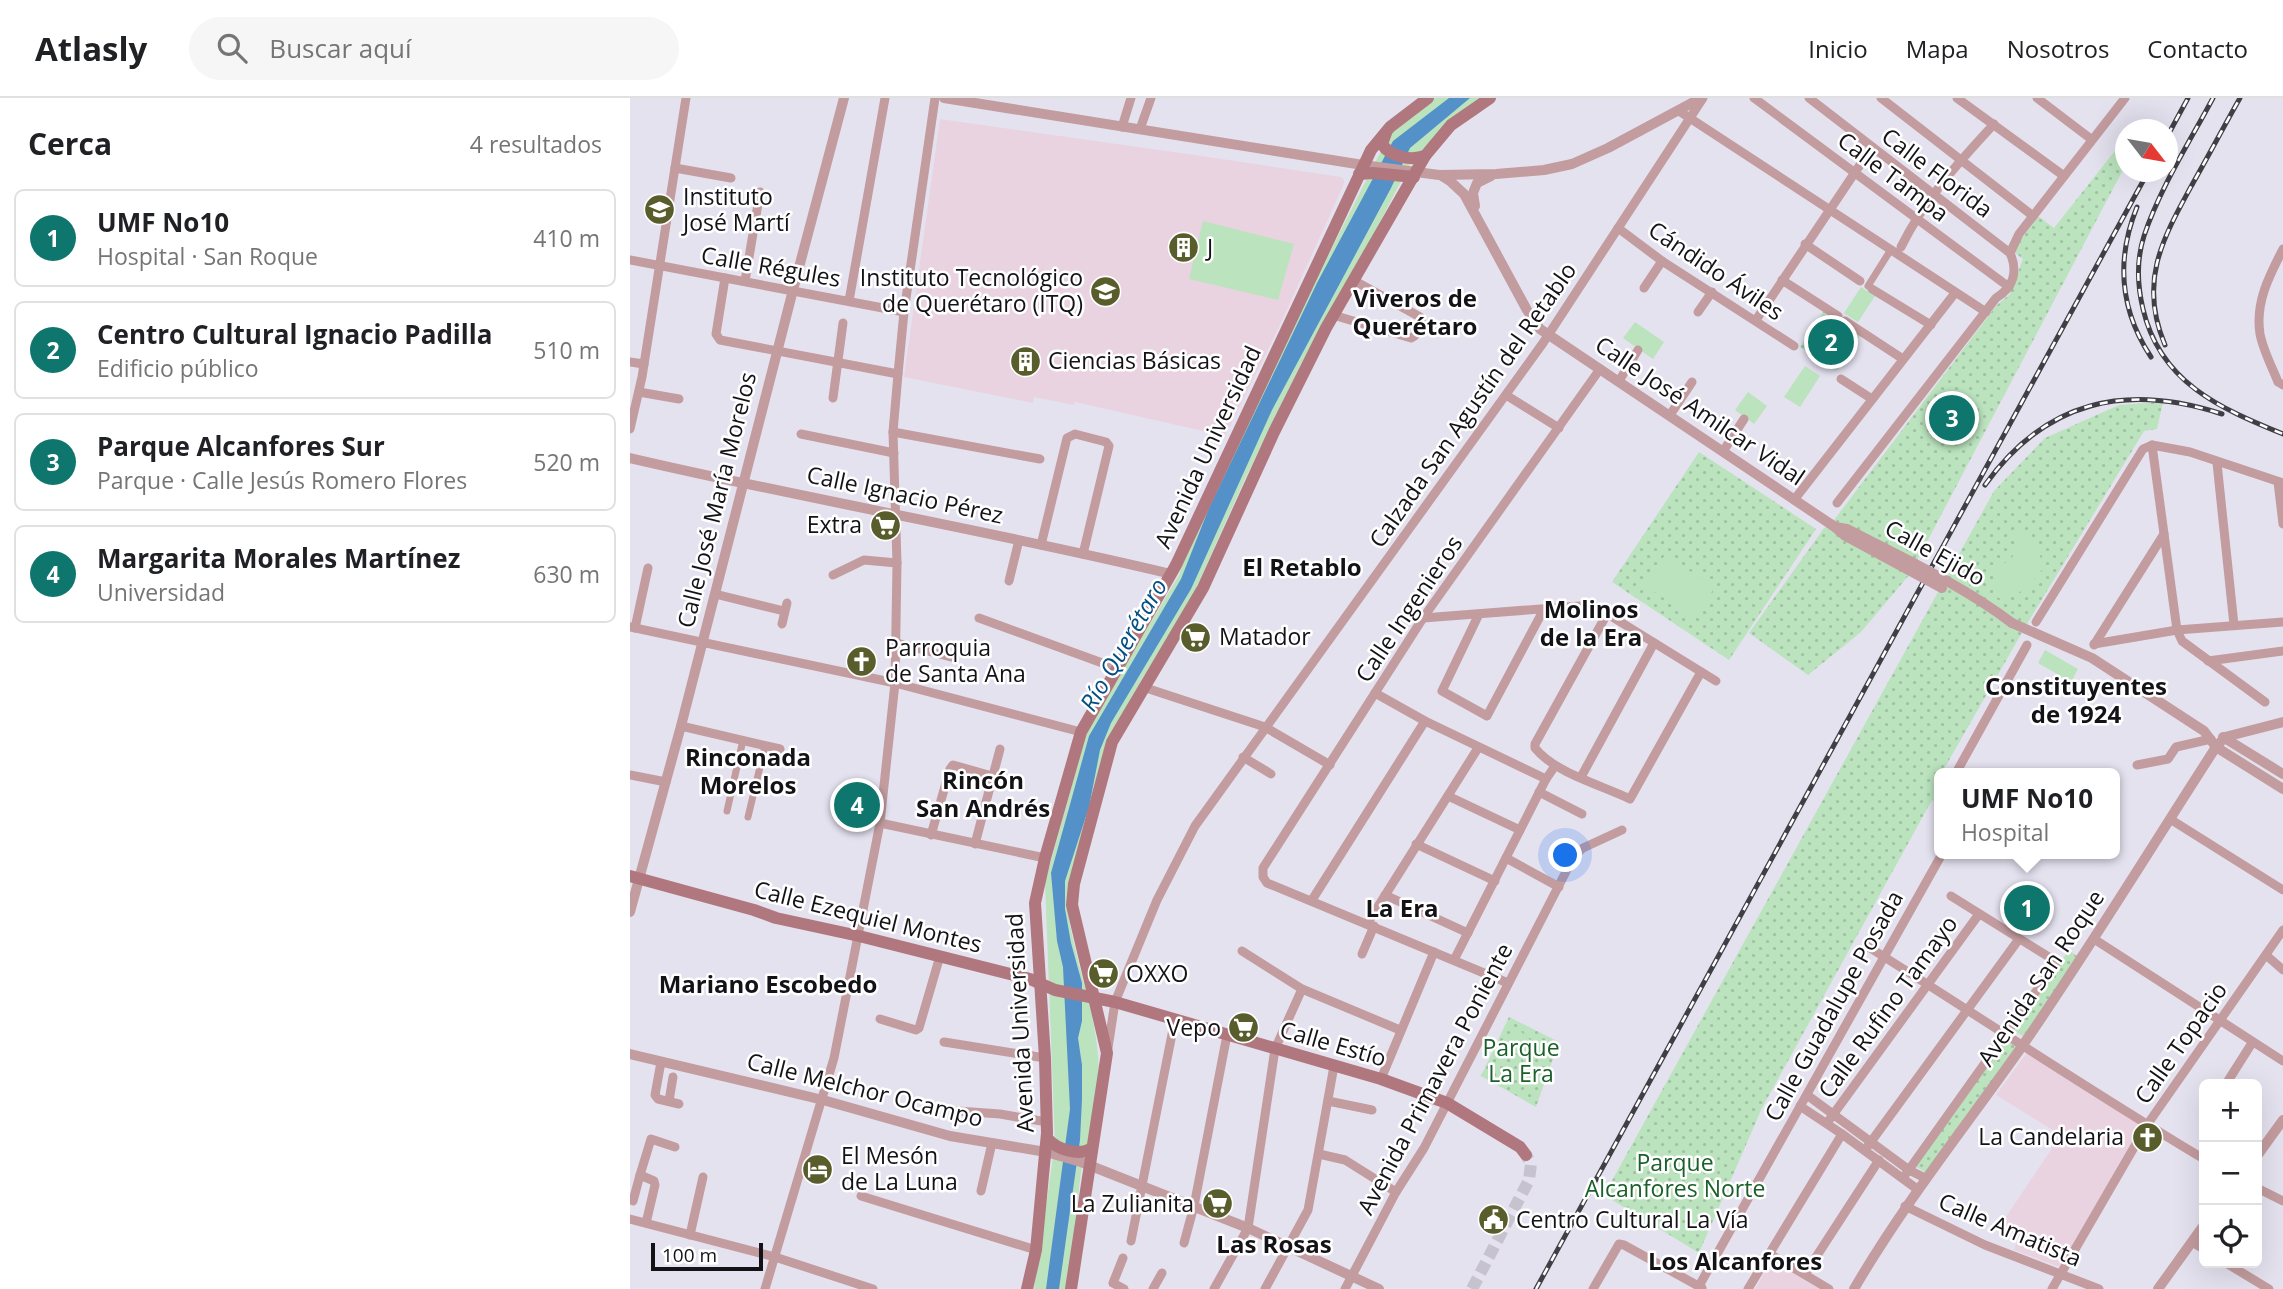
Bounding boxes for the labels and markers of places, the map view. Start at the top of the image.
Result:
place label: Instituto José Martí [681,180,791,238]
school or university icon: Instituto José Martí [643,193,677,227]
building icon: J [1167,231,1201,265]
place label: J [1205,231,1213,263]
place label: Instituto Tecnológico de Querétaro (ITQ) [860,261,1083,319]
school or university icon: Instituto Tecnológico de Querétaro (ITQ) [1089,274,1123,308]
pin: 2 [1808,316,1854,368]
building icon: Ciencias Básicas [1008,344,1042,378]
place label: Ciencias Básicas [1048,344,1221,376]
pin: 3 [1929,392,1975,444]
place label: Extra [807,508,862,540]
supermarket icon: Extra [868,508,902,542]
supermarket icon: Matador [1179,620,1213,654]
place label: Matador [1219,620,1311,652]
place label: Parroquia de Santa Ana [885,631,1026,689]
church icon: Parroquia de Santa Ana [845,644,879,678]
pin: 4 [834,779,880,831]
pin: 1 [2004,882,2050,934]
supermarket icon: OXXO [1086,957,1120,991]
place label: OXXO [1126,957,1188,989]
place label: Vepo [1166,1011,1221,1043]
supermarket icon: Vepo [1227,1011,1261,1045]
place label: La Candelaria [1978,1120,2124,1152]
church icon: La Candelaria [2130,1120,2164,1154]
place label: El Mesón de La Luna [841,1139,958,1197]
hotel icon: El Mesón de La Luna [801,1152,835,1186]
place label: La Zulianita [1071,1187,1194,1219]
supermarket icon: La Zulianita [1200,1187,1234,1221]
public building icon: Centro Cultural La Vía [1476,1203,1510,1237]
place label: Centro Cultural La Vía [1516,1203,1749,1235]

